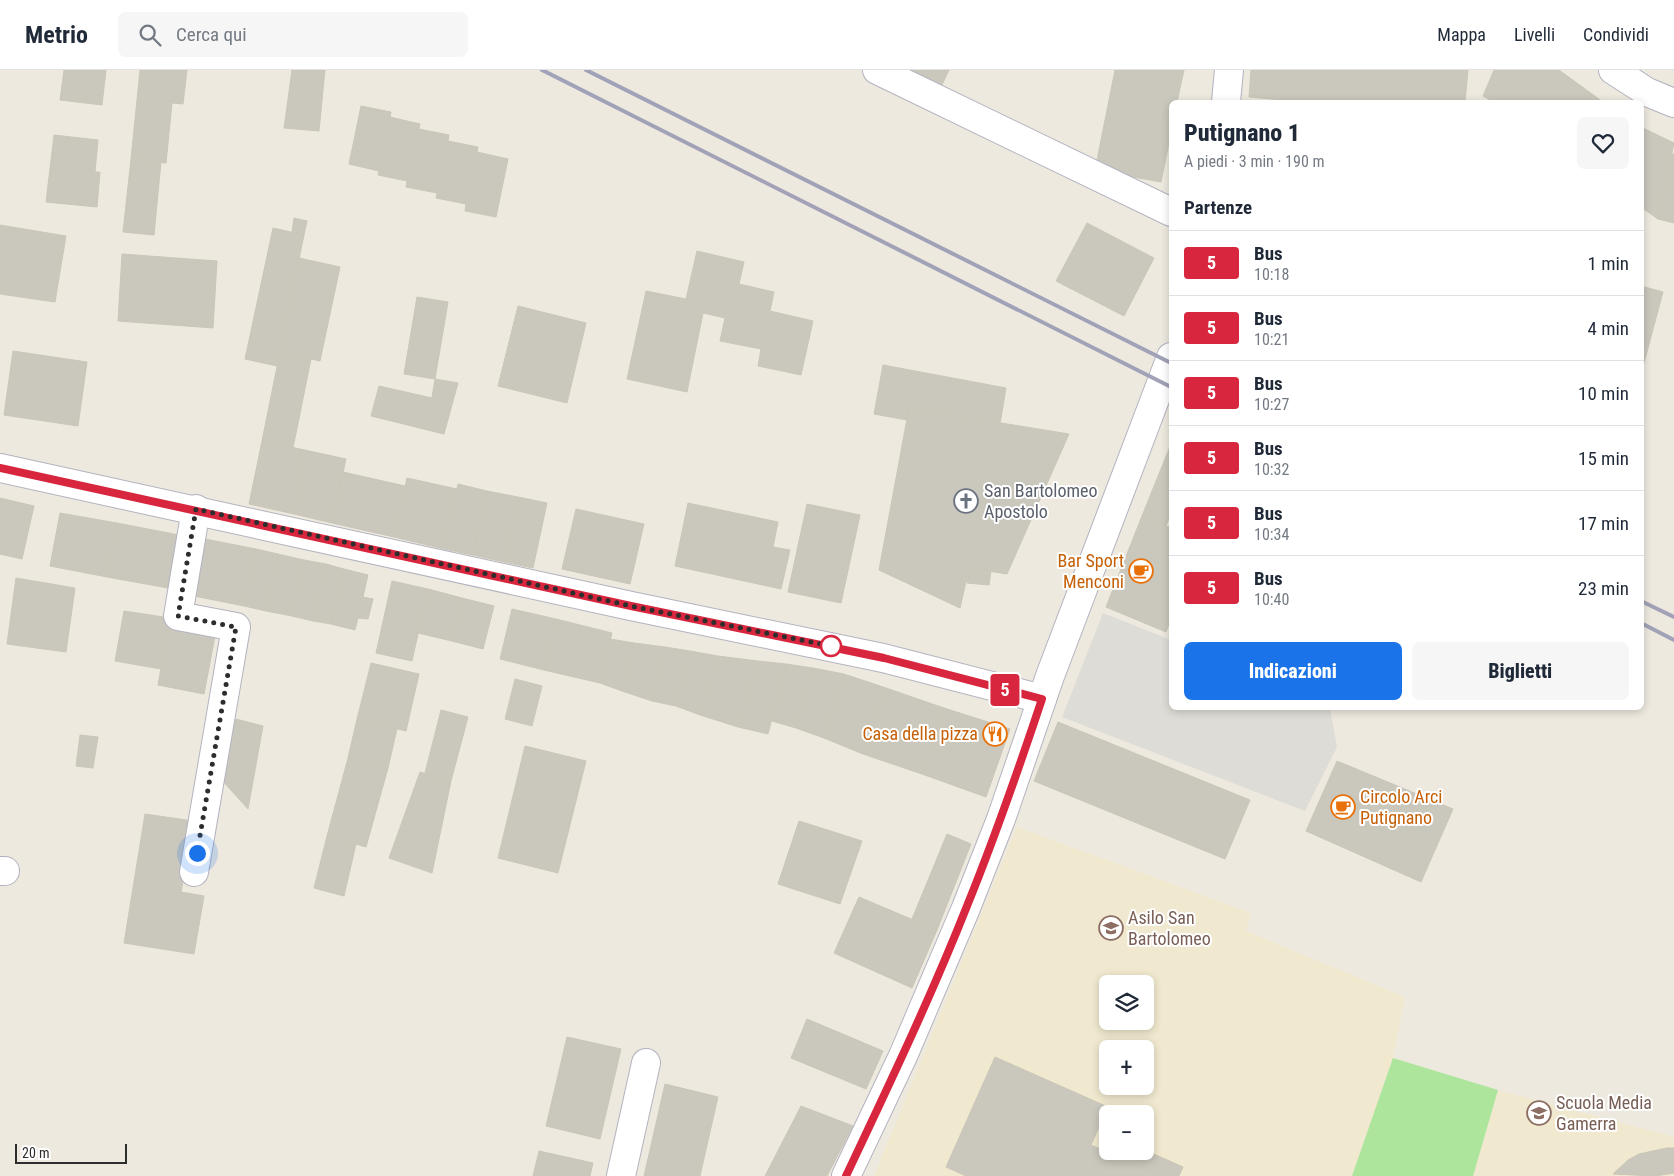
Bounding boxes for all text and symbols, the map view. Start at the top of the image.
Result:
search box [118,12,468,57]
text: Metrio [25,21,88,49]
icon: search [136,21,164,49]
text: Cerca qui [176,23,247,46]
text: Mappa [1437,24,1486,45]
text: Livelli [1514,24,1555,45]
text: Condividi [1583,24,1649,45]
button: heart [1577,117,1629,169]
text: Putignano 1 [1184,119,1300,147]
text: A piedi · 3 min · 190 m [1184,152,1325,171]
text: Partenze [1184,196,1252,219]
text: Bus [1254,242,1283,265]
text: 5 [1207,252,1216,273]
text: 1 min [1587,252,1629,275]
text: 10:18 [1254,265,1289,284]
text: Bus [1254,307,1283,330]
text: 5 [1207,317,1216,338]
text: 4 min [1587,317,1629,340]
text: 10:21 [1254,330,1289,349]
text: Bus [1254,372,1283,395]
text: 5 [1207,382,1216,403]
text: 10 min [1578,382,1629,405]
text: 10:27 [1254,395,1289,414]
text: Bus [1254,437,1283,460]
text: 5 [1207,447,1216,468]
text: 15 min [1578,447,1629,470]
text: 10:32 [1254,460,1289,479]
place label: San Bartolomeo Apostolo [984,480,1098,522]
church icon: San Bartolomeo Apostolo [953,488,979,514]
text: Bus [1254,502,1283,525]
text: 5 [1207,512,1216,533]
text: 17 min [1578,512,1629,535]
text: 10:34 [1254,525,1289,544]
place label: Bar Sport Menconi [1057,550,1124,592]
cafe icon: Bar Sport Menconi [1128,558,1154,584]
text: Bus [1254,567,1283,590]
text: 5 [1207,577,1216,598]
text: 23 min [1578,577,1629,600]
text: 10:40 [1254,590,1289,609]
unlabelled marker [820,635,842,657]
button: Indicazioni [1184,642,1402,700]
button: Biglietti [1412,642,1629,700]
line badge: 5 [989,674,1021,706]
text: 5 [1000,679,1010,700]
restaurant icon: Casa della pizza [982,721,1008,747]
place label: Casa della pizza [862,723,978,744]
place label: Circolo Arci Putignano [1360,786,1442,828]
cafe icon: Circolo Arci Putignano [1330,794,1356,820]
your location [185,841,210,866]
place label: Asilo San Bartolomeo [1128,907,1211,949]
school or university icon: Asilo San Bartolomeo [1098,915,1124,941]
map controls [1099,975,1154,1160]
button: layers [1099,975,1154,1030]
button: + [1099,1040,1154,1095]
place label: Scuola Media Gamerra [1556,1092,1652,1134]
school or university icon: Scuola Media Gamerra [1526,1100,1552,1126]
button: − [1099,1105,1154,1160]
scale bar [15,1141,128,1164]
text: 20 m [22,1145,50,1161]

